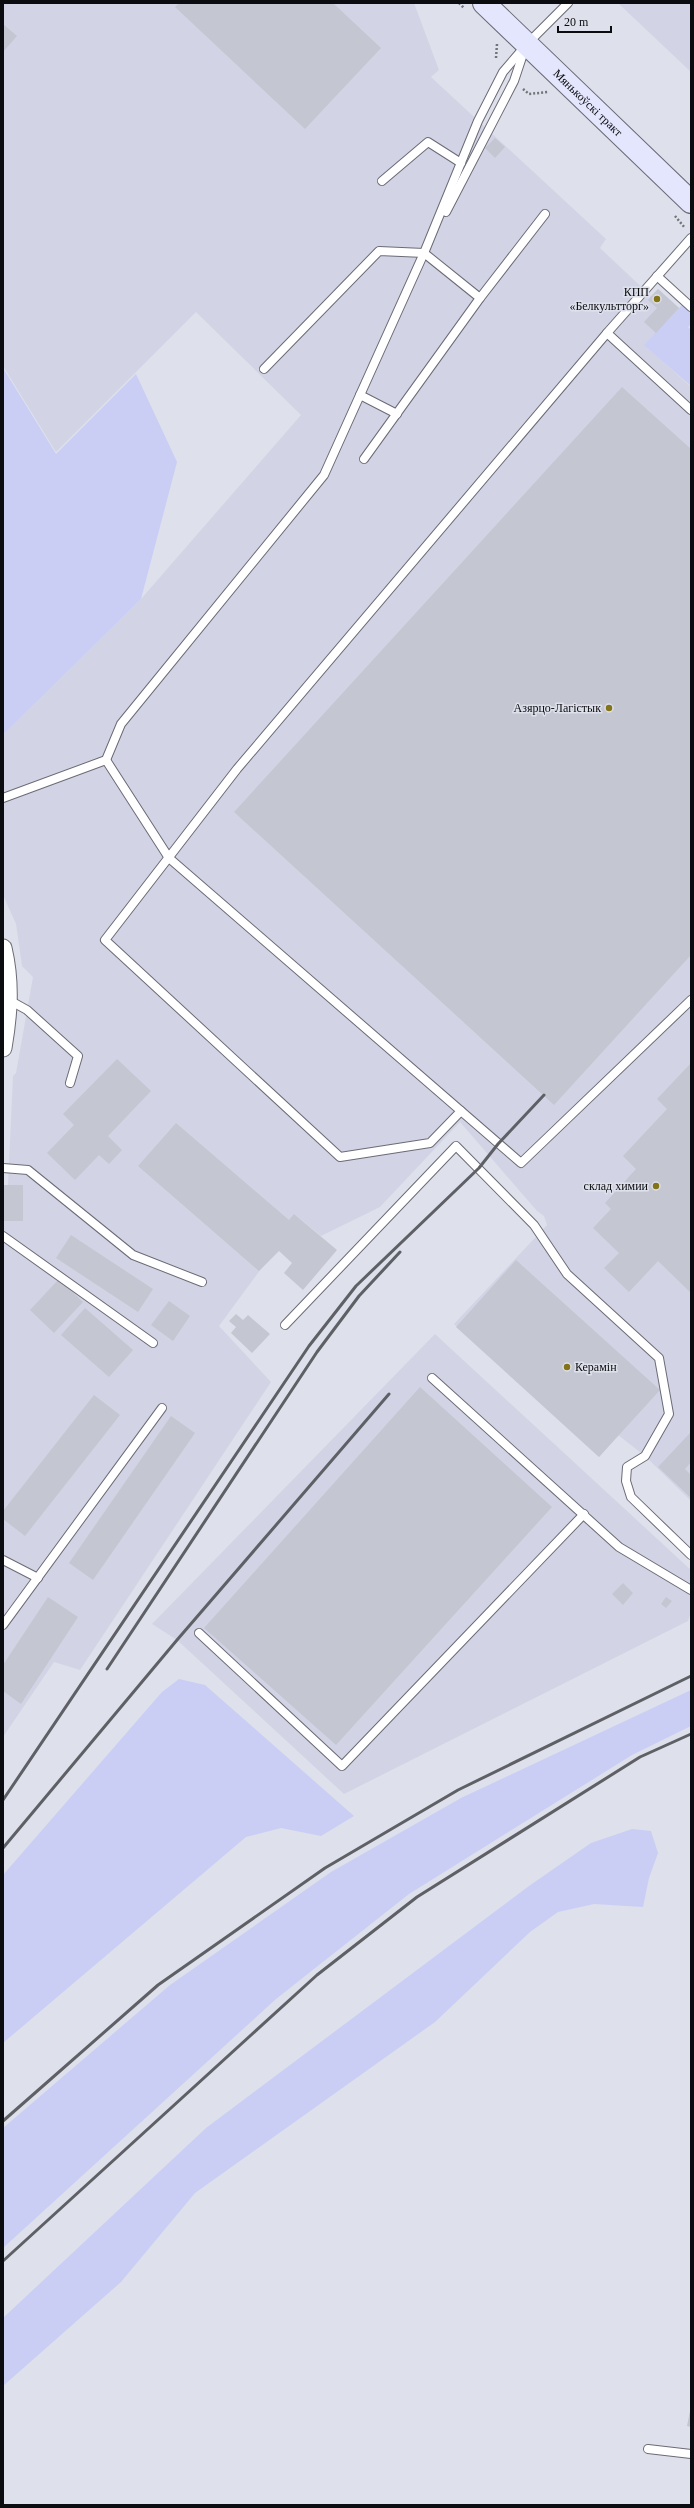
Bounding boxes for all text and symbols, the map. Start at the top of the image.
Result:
scale bar [558,8,611,34]
text: 20 m [564,15,589,29]
street label: Мянькоўскі тракт [550,66,626,140]
place label: КПП «Белкультторг» [569,285,649,313]
marker: КПП «Белкультторг» [652,294,662,304]
place label: Азярцо-Лагістык [513,701,601,715]
marker: Азярцо-Лагістык [604,703,614,713]
place label: склад химии [584,1179,649,1193]
marker: склад химии [651,1181,661,1191]
place label: Керамін [575,1360,617,1374]
marker: Керамін [562,1362,572,1372]

